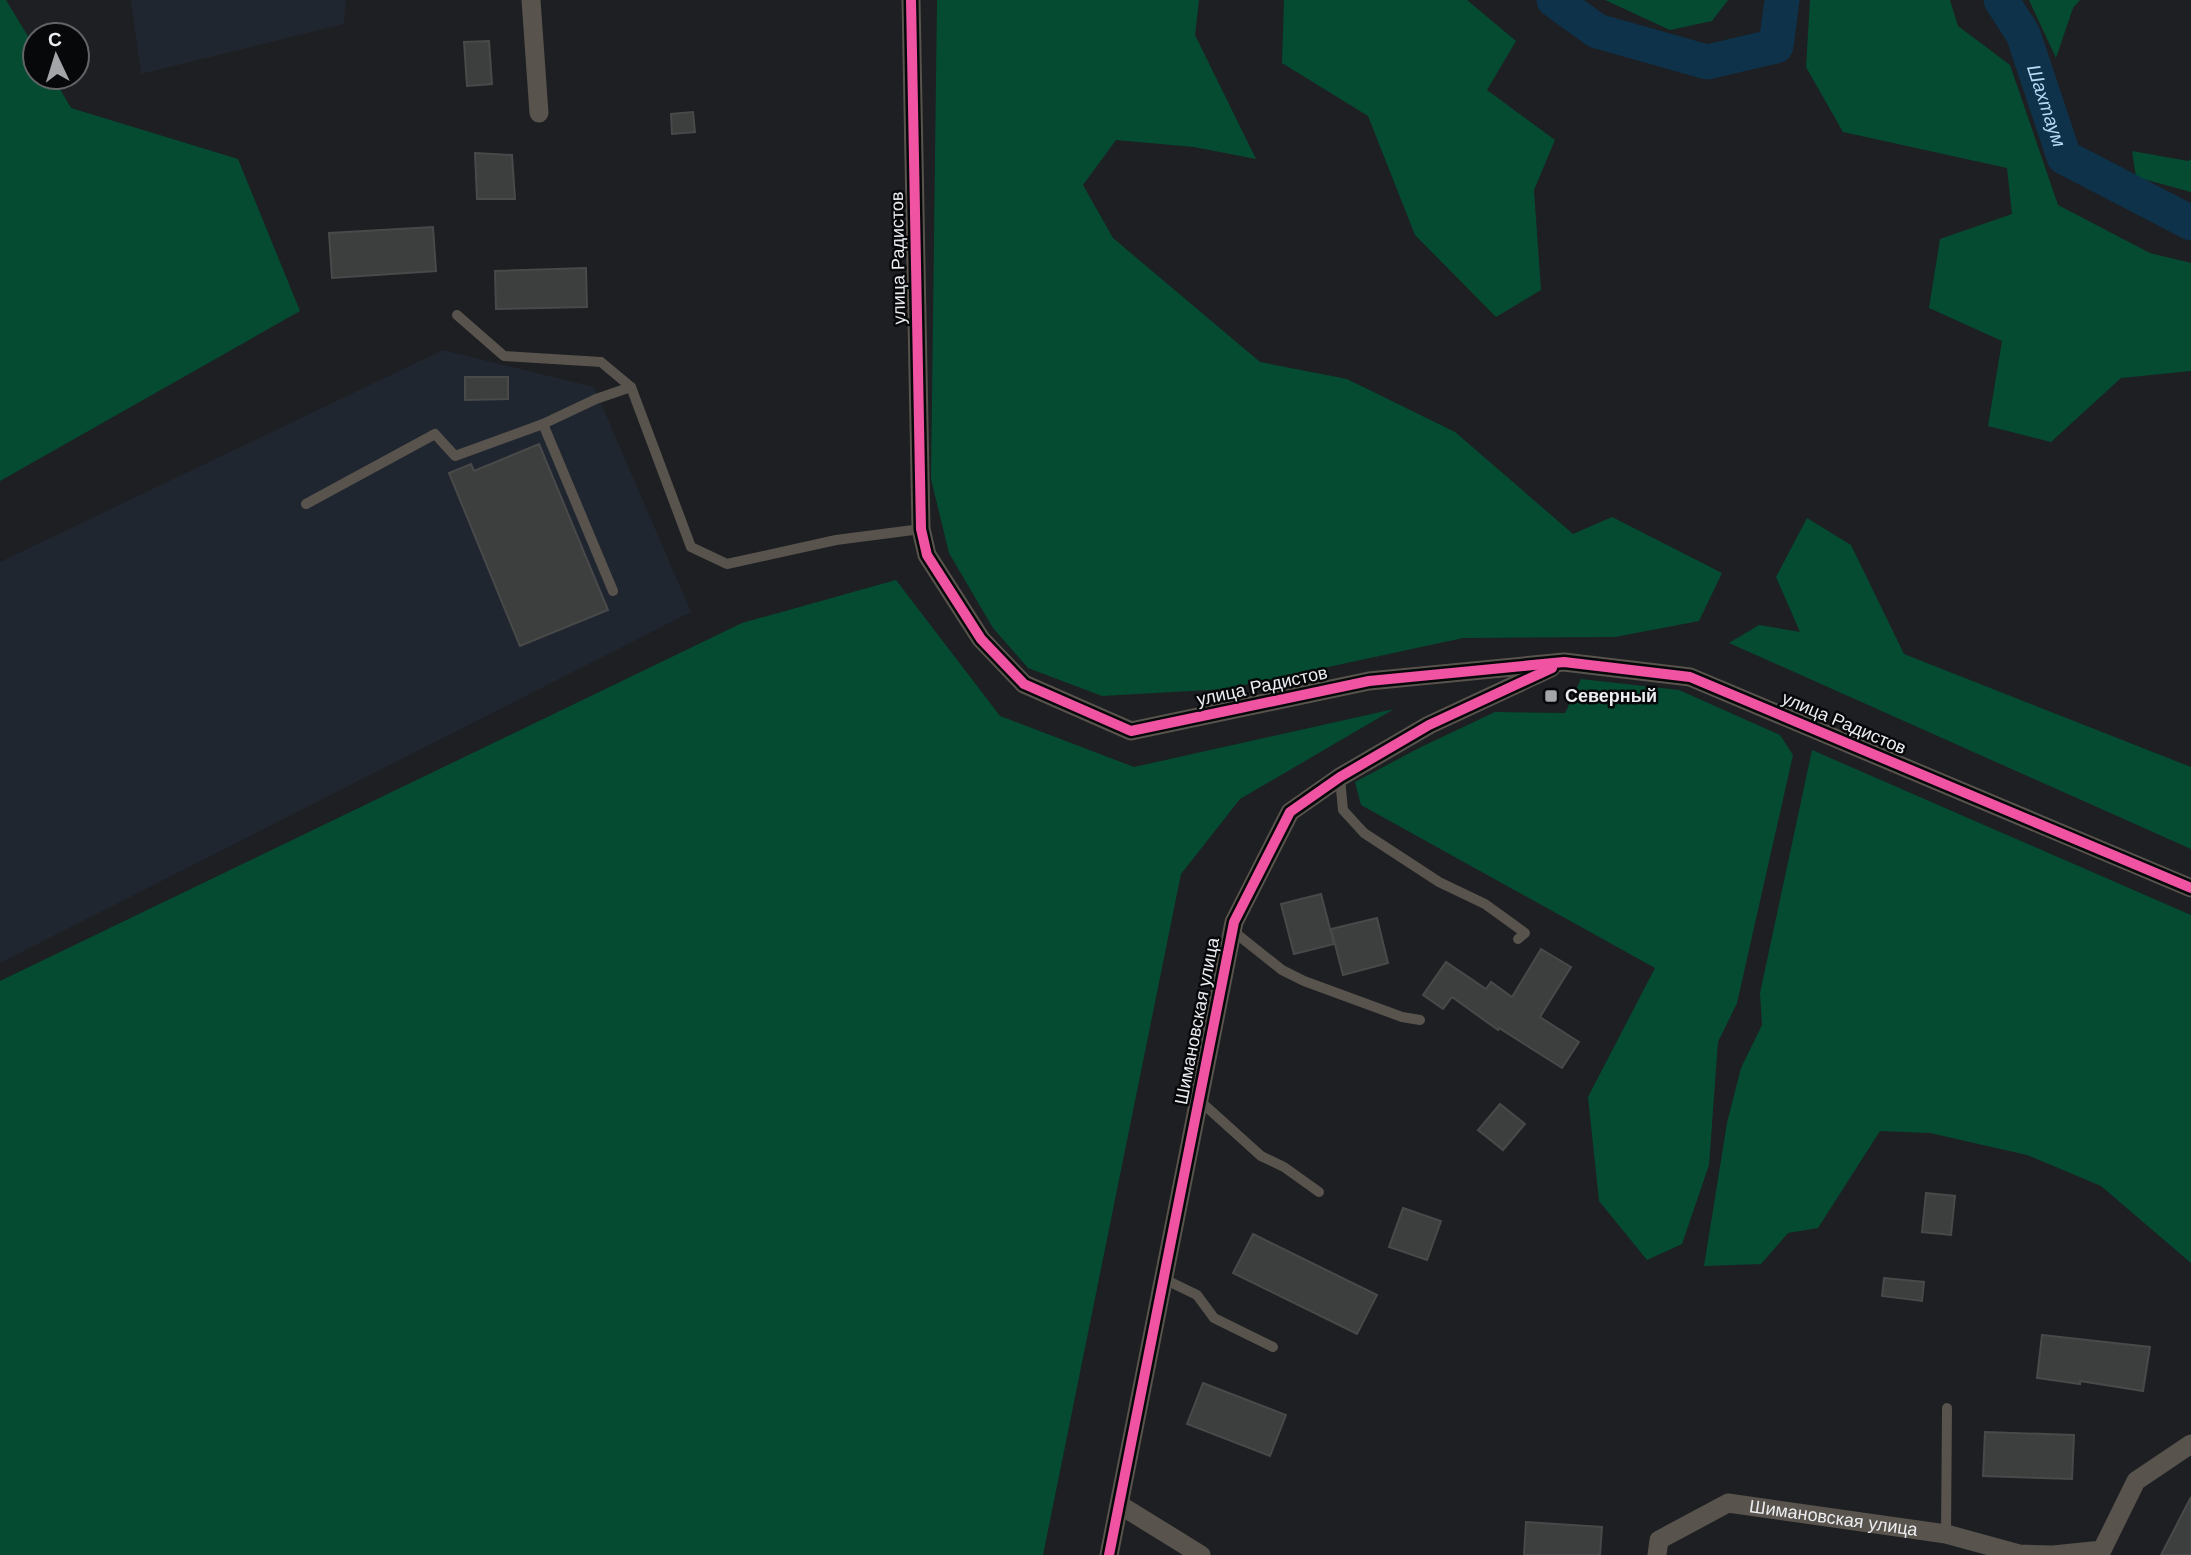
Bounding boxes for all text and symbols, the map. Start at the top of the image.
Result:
north arrow [21,21,91,91]
text: С [47,29,63,50]
water label: Шахтаум [2023,62,2070,150]
street label: улица Радистов [887,191,909,325]
street label: улица Радистов [1195,662,1329,710]
place label: Северный [1565,686,1657,706]
marker: Северный [1543,688,1559,704]
street label: улица Радистов [1779,688,1909,758]
street label: Шимановская улица [1171,935,1223,1106]
street label: Шимановская улица [1748,1496,1920,1540]

